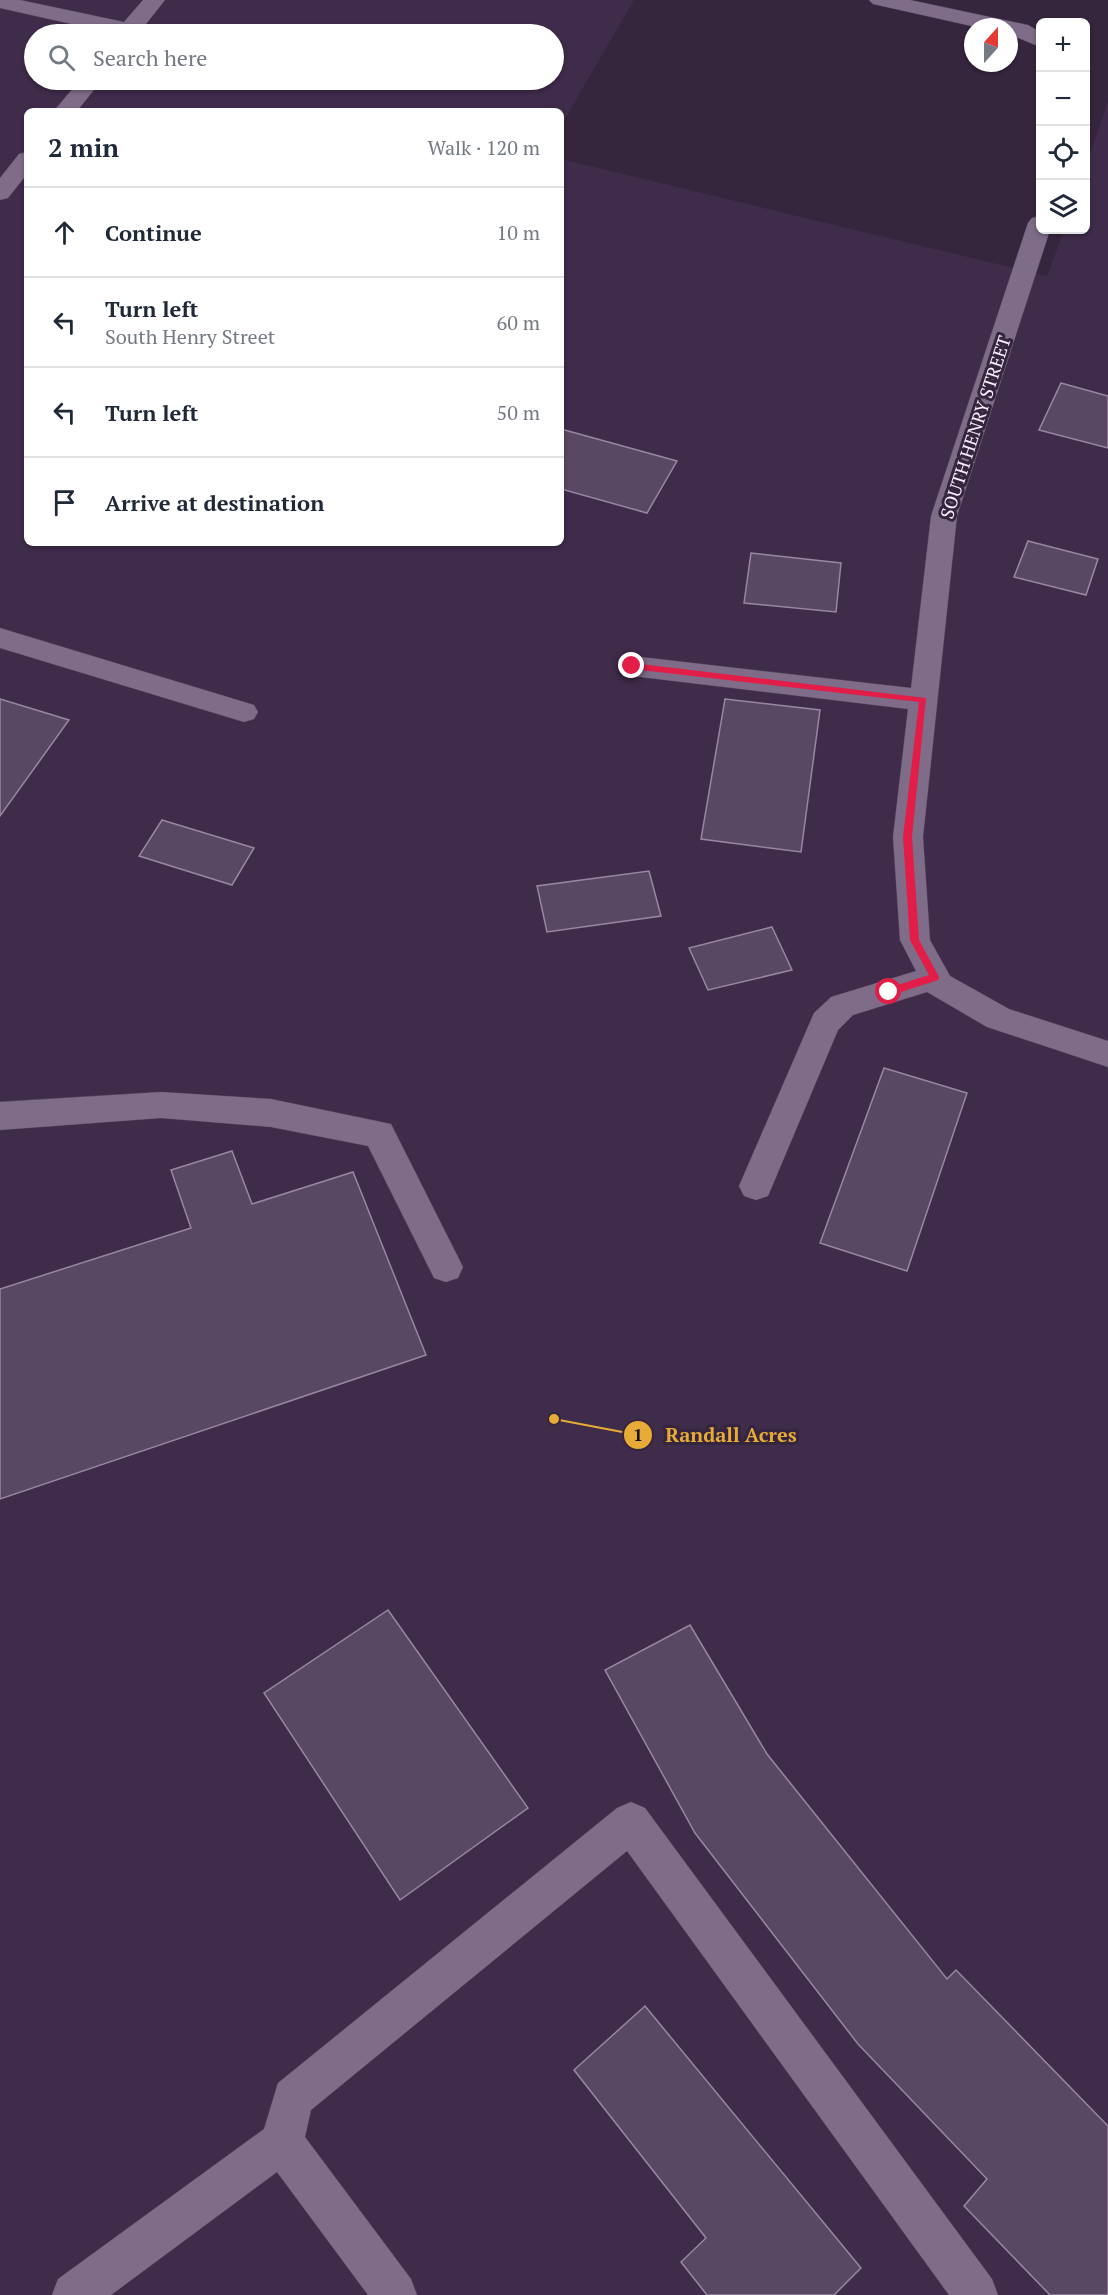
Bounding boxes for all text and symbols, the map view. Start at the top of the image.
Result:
north arrow [964,18,1018,72]
map controls [1036,18,1090,234]
button: + [1036,18,1090,72]
search box [24,24,564,90]
icon: search [45,41,78,74]
text: Search here [93,43,207,72]
button: − [1036,72,1090,126]
button: locate [1036,126,1090,180]
text: 2 min [48,130,119,164]
text: Walk · 120 m [428,134,540,161]
button: layers [1036,180,1090,234]
icon: ahead [48,216,81,249]
text: Continue [105,218,202,247]
text: 10 m [497,219,540,246]
text: Turn left [105,294,198,323]
icon: left [48,306,81,339]
text: 60 m [497,309,540,336]
text: South Henry Street [105,323,275,350]
street label: SOUTH HENRY STREET [934,332,1016,522]
icon: left [48,396,81,429]
text: Turn left [105,398,198,427]
text: 50 m [497,399,540,426]
icon: arrive [48,486,81,519]
text: Arrive at destination [105,488,324,517]
route end [618,652,644,678]
route start [875,978,901,1004]
callout: Randall Acres [623,1416,809,1454]
text: Randall Acres [665,1421,797,1448]
text: 1 [633,1422,643,1446]

